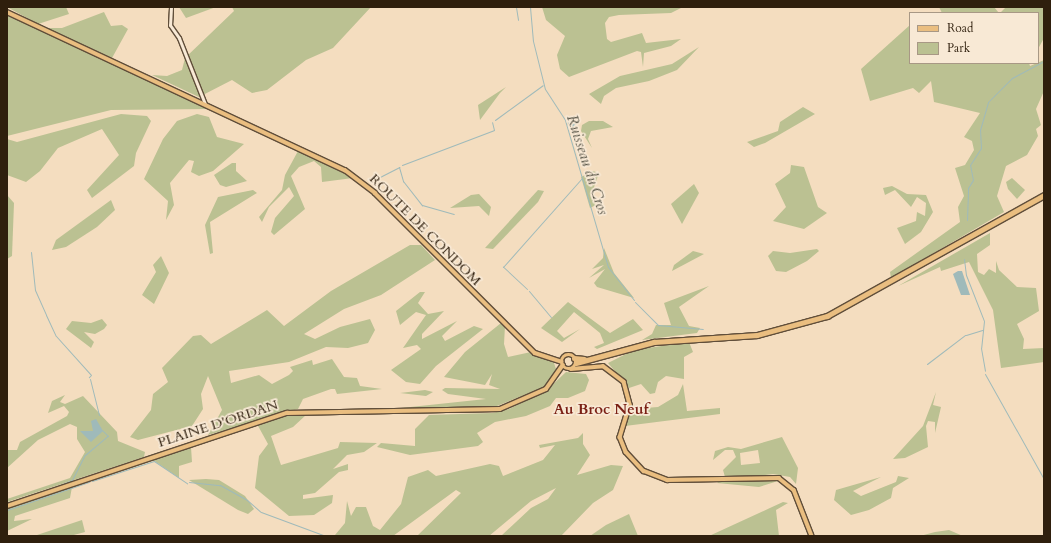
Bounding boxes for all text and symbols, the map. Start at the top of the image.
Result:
legend [909,12,1039,64]
text: Road [947,20,973,36]
text: Park [947,40,970,56]
water label: Ruisseau du Cros [562,113,612,217]
street label: ROUTE DE CONDOM [366,171,484,289]
street label: PLAINE D'ORDAN [156,397,280,451]
district label: Au Broc Neuf [553,401,649,419]

